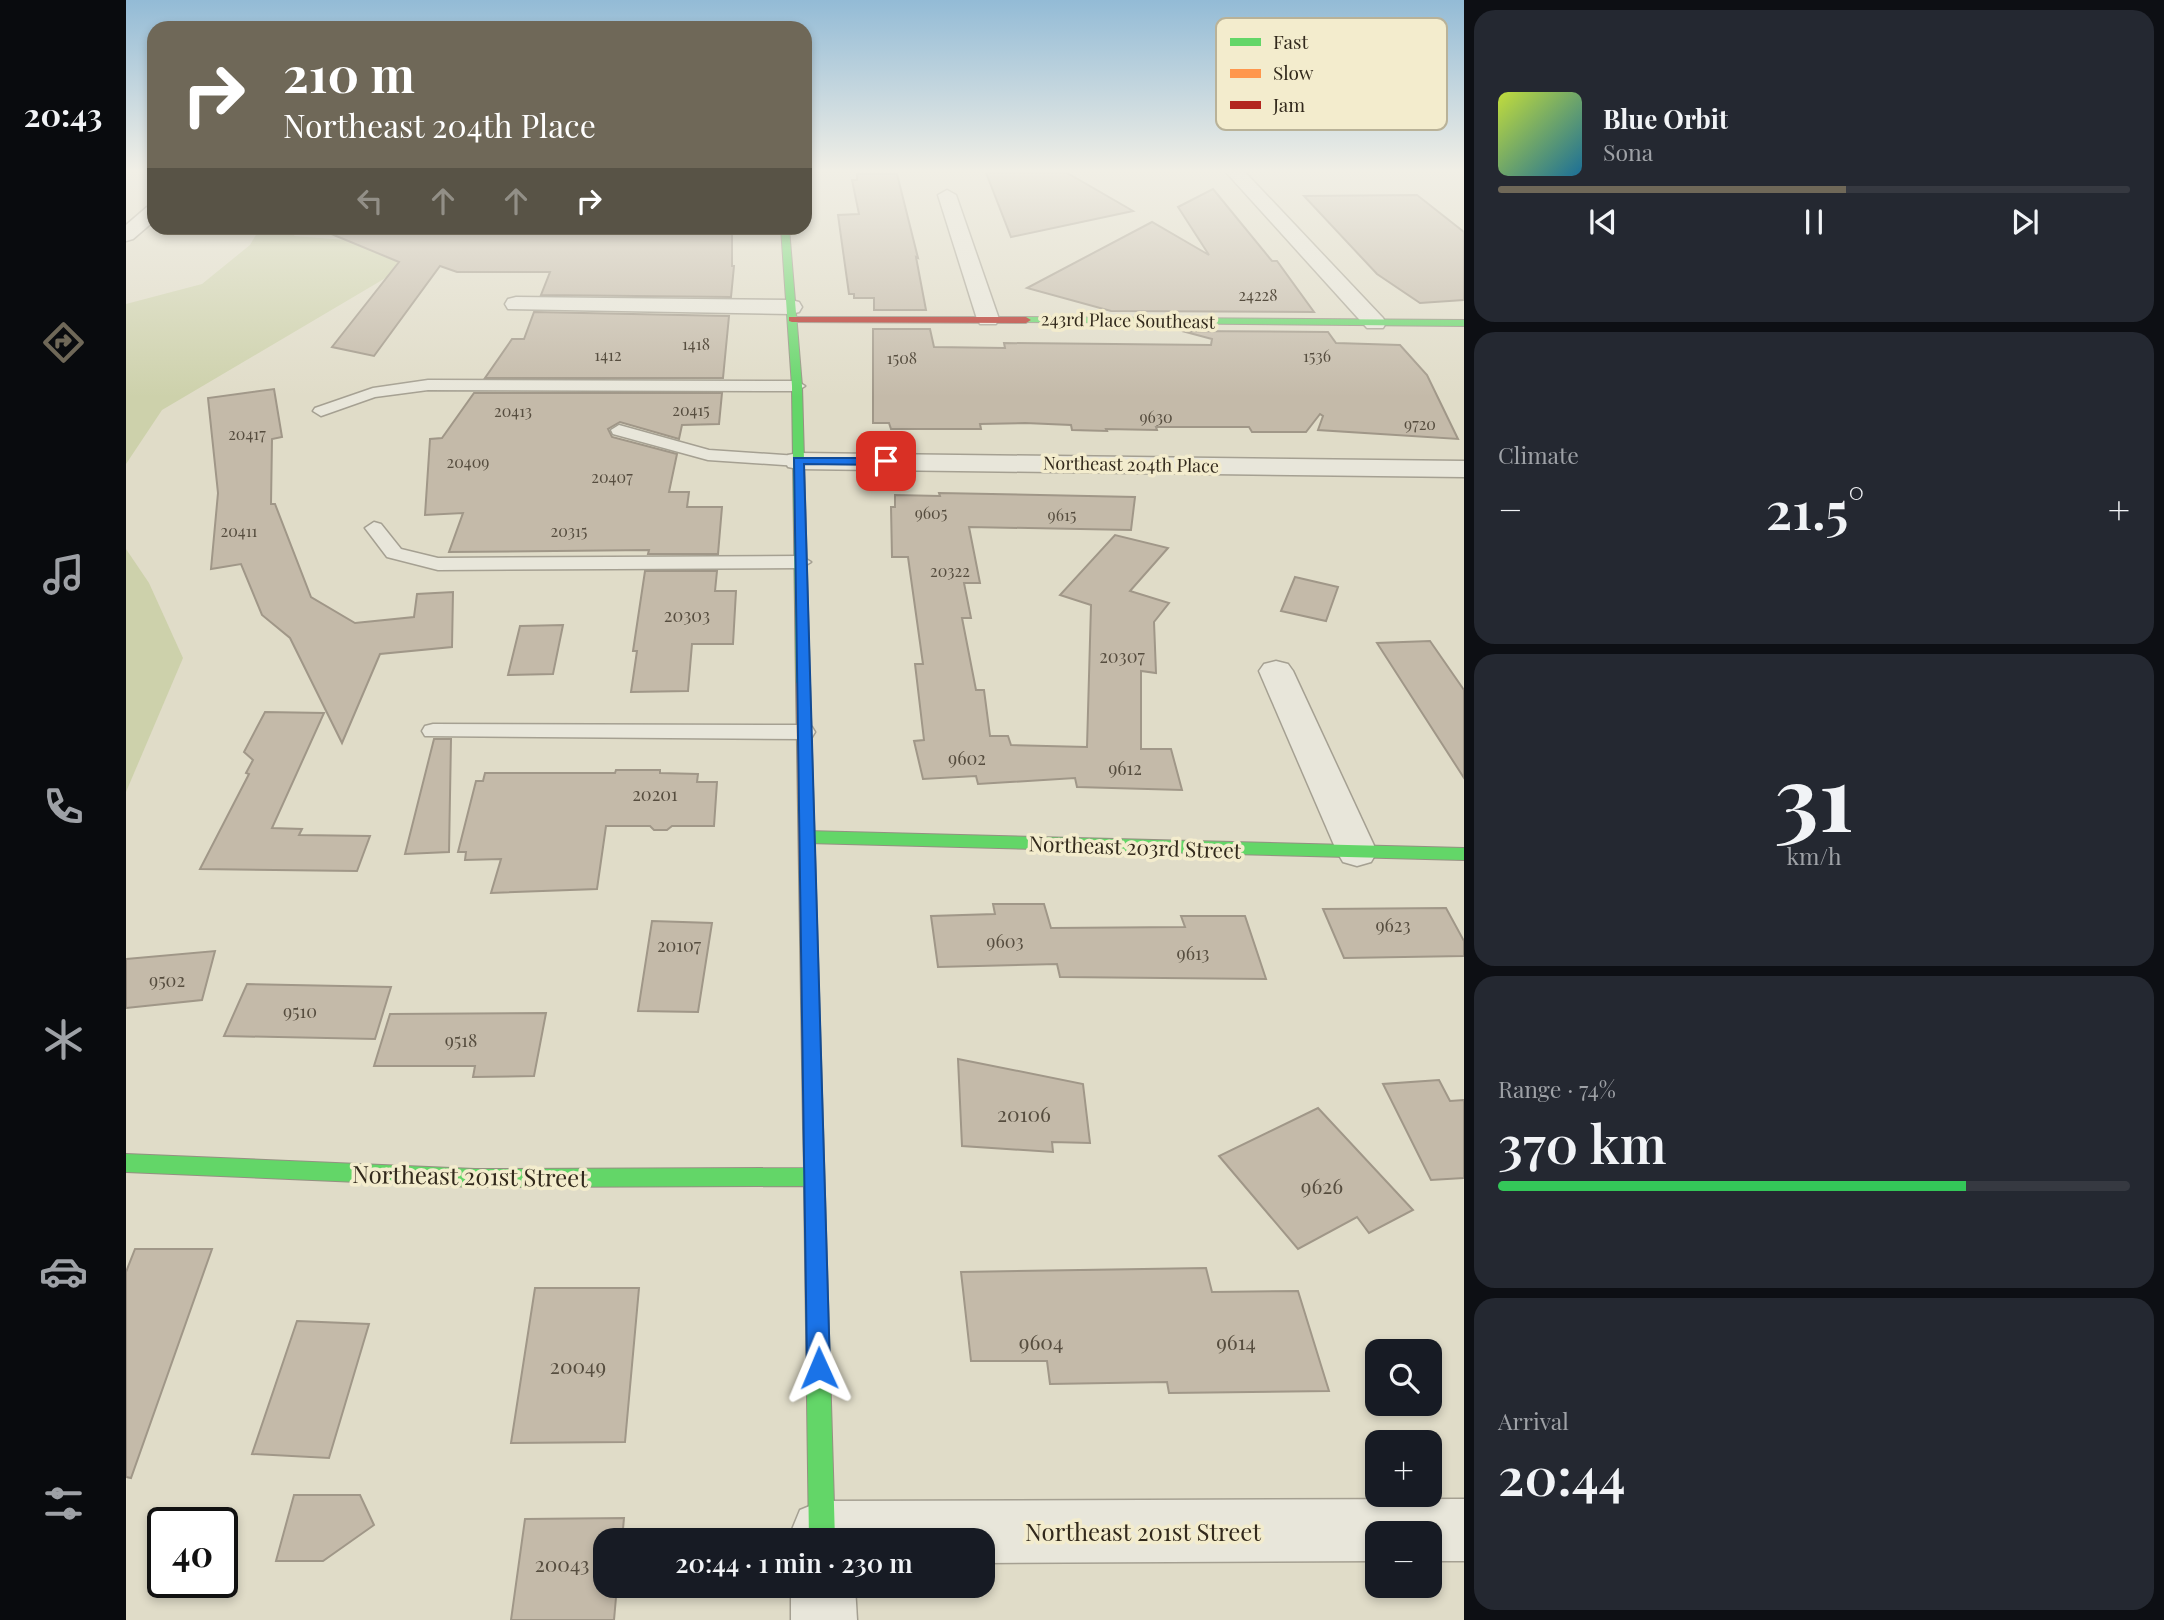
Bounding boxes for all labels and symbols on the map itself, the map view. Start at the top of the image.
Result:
legend [1216,18,1447,130]
text: Fast [1273,28,1309,54]
text: Slow [1273,59,1314,85]
text: Jam [1272,91,1305,117]
house number: 24228 [1238,284,1278,305]
street label: 243rd Place Southeast [1041,306,1216,334]
house number: 1418 [682,333,710,354]
house number: 1412 [594,344,622,365]
house number: 1536 [1303,345,1331,366]
house number: 1508 [887,347,917,368]
house number: 20415 [672,399,710,420]
house number: 20413 [494,400,532,421]
house number: 9630 [1139,406,1173,427]
house number: 9720 [1404,413,1436,434]
house number: 20417 [228,423,266,444]
pin [856,431,916,491]
street label: Northeast 204th Place [1043,450,1219,478]
house number: 20409 [447,451,489,472]
house number: 20407 [591,466,633,487]
house number: 9605 [915,502,947,523]
house number: 9615 [1048,504,1076,525]
house number: 20411 [220,520,258,541]
house number: 20315 [551,520,587,541]
house number: 20322 [930,560,970,581]
house number: 20303 [664,603,710,627]
house number: 20307 [1099,644,1146,668]
house number: 9602 [948,746,986,770]
house number: 9612 [1108,756,1142,780]
house number: 20201 [632,782,678,806]
street label: Northeast 203rd Street [1028,828,1242,864]
house number: 9623 [1375,913,1411,937]
house number: 9603 [986,929,1024,953]
house number: 20107 [657,933,702,957]
house number: 9613 [1177,941,1209,965]
house number: 9502 [149,968,185,992]
house number: 9510 [283,999,317,1023]
house number: 9518 [445,1028,477,1052]
house number: 20106 [997,1099,1051,1127]
street label: Northeast 201st Street [352,1157,589,1193]
house number: 9626 [1301,1171,1343,1199]
house number: 9604 [1019,1327,1063,1355]
house number: 9614 [1216,1327,1256,1355]
position arrow [782,1331,856,1405]
house number: 20049 [550,1351,606,1379]
speed limit sign: 40 [147,1507,238,1598]
street label: Northeast 201st Street [1025,1515,1261,1547]
house number: 20043 [535,1549,589,1577]

